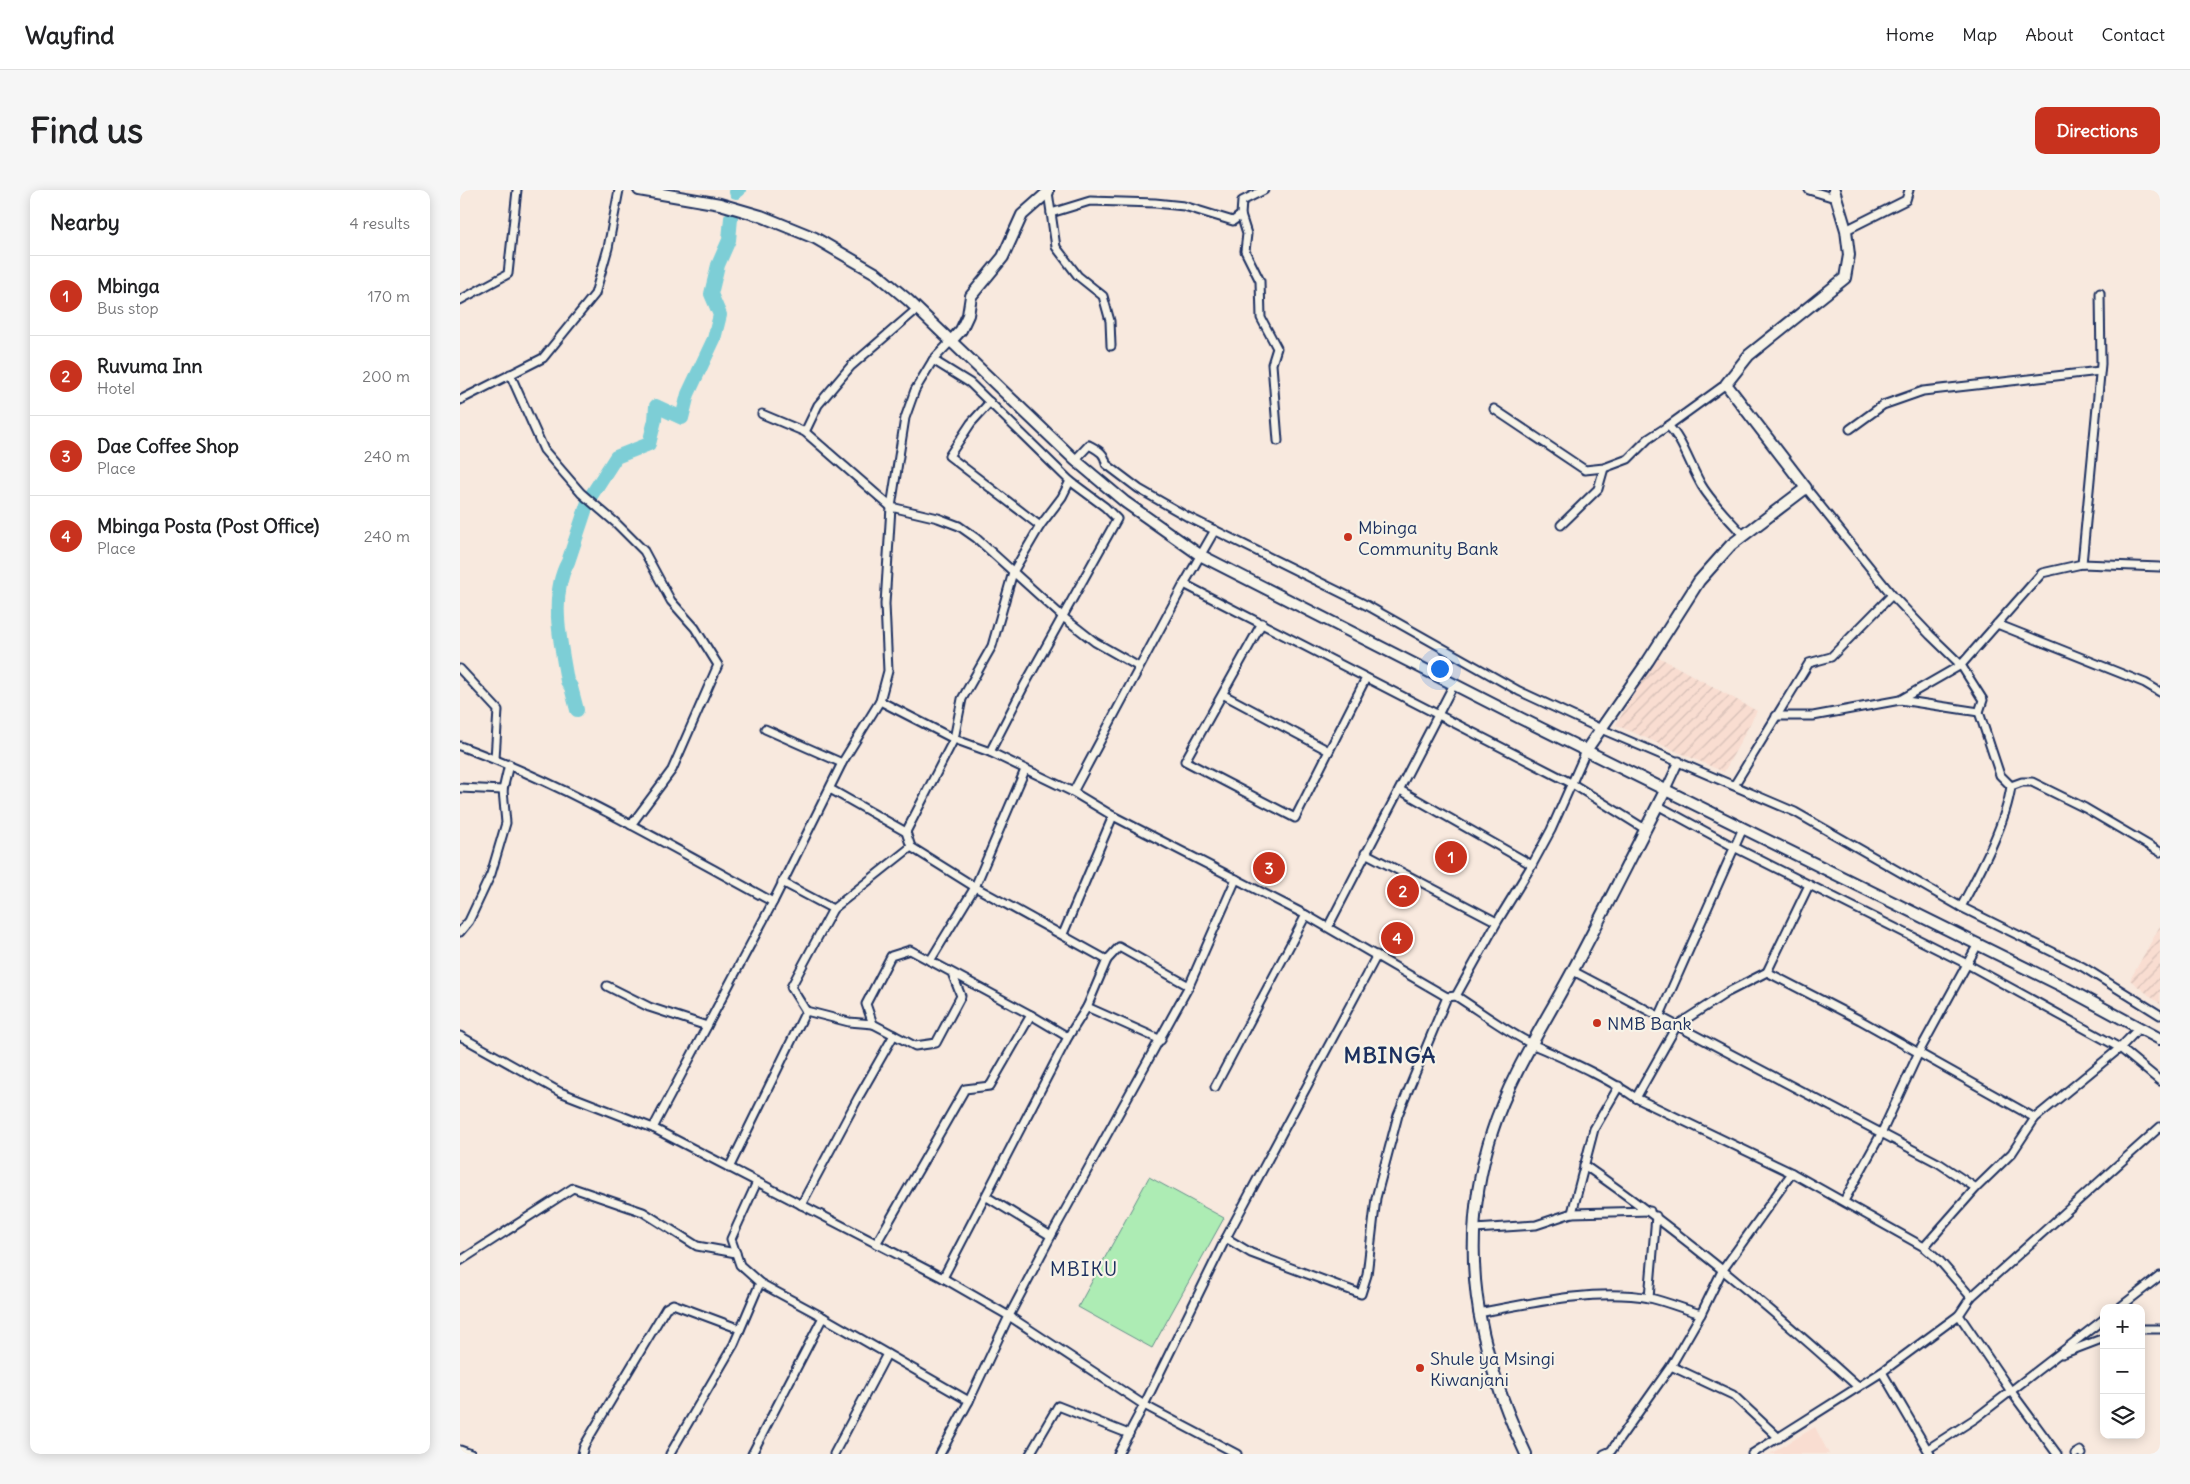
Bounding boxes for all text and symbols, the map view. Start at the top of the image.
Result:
text: Wayfind [25,20,114,50]
text: Home [1886,23,1934,46]
text: Map [1962,23,1997,46]
text: About [2025,23,2073,46]
text: Contact [2101,23,2165,46]
button: Directions [2035,107,2160,154]
text: Find us [30,108,143,152]
text: Nearby [50,209,120,236]
text: 4 results [349,213,410,233]
text: Mbinga [97,274,160,298]
text: 1 [63,286,69,306]
text: 170 m [367,286,410,306]
text: Bus stop [97,298,159,318]
text: Ruvuma Inn [97,354,203,378]
text: 2 [62,366,70,386]
text: 200 m [362,366,410,386]
text: Hotel [97,378,135,398]
text: Dae Coffee Shop [97,434,239,458]
text: 3 [61,446,71,466]
text: 240 m [364,446,410,466]
text: Place [97,458,136,478]
text: Mbinga Posta (Post Office) [97,514,319,538]
place label: Mbinga Community Bank [1358,516,1498,560]
text: 4 [61,526,71,546]
text: 240 m [364,526,410,546]
marker: Mbinga Community Bank [1342,531,1354,543]
text: Place [97,538,136,558]
your location [1427,656,1453,682]
pin: 1 [1435,838,1467,876]
pin: 3 [1253,849,1285,887]
pin: 2 [1387,872,1419,910]
pin: 4 [1381,919,1413,957]
place label: NMB Bank [1607,1012,1692,1035]
marker: NMB Bank [1591,1017,1603,1029]
district label: MBINGA [1344,1041,1436,1069]
district label: MBIKU [1050,1256,1118,1281]
map controls [2100,1304,2145,1439]
button: + [2100,1304,2145,1349]
place label: Shule ya Msingi Kiwanjani [1430,1347,1555,1391]
button: − [2100,1349,2145,1394]
marker: Shule ya Msingi Kiwanjani [1414,1362,1426,1374]
button: layers [2100,1394,2145,1439]

